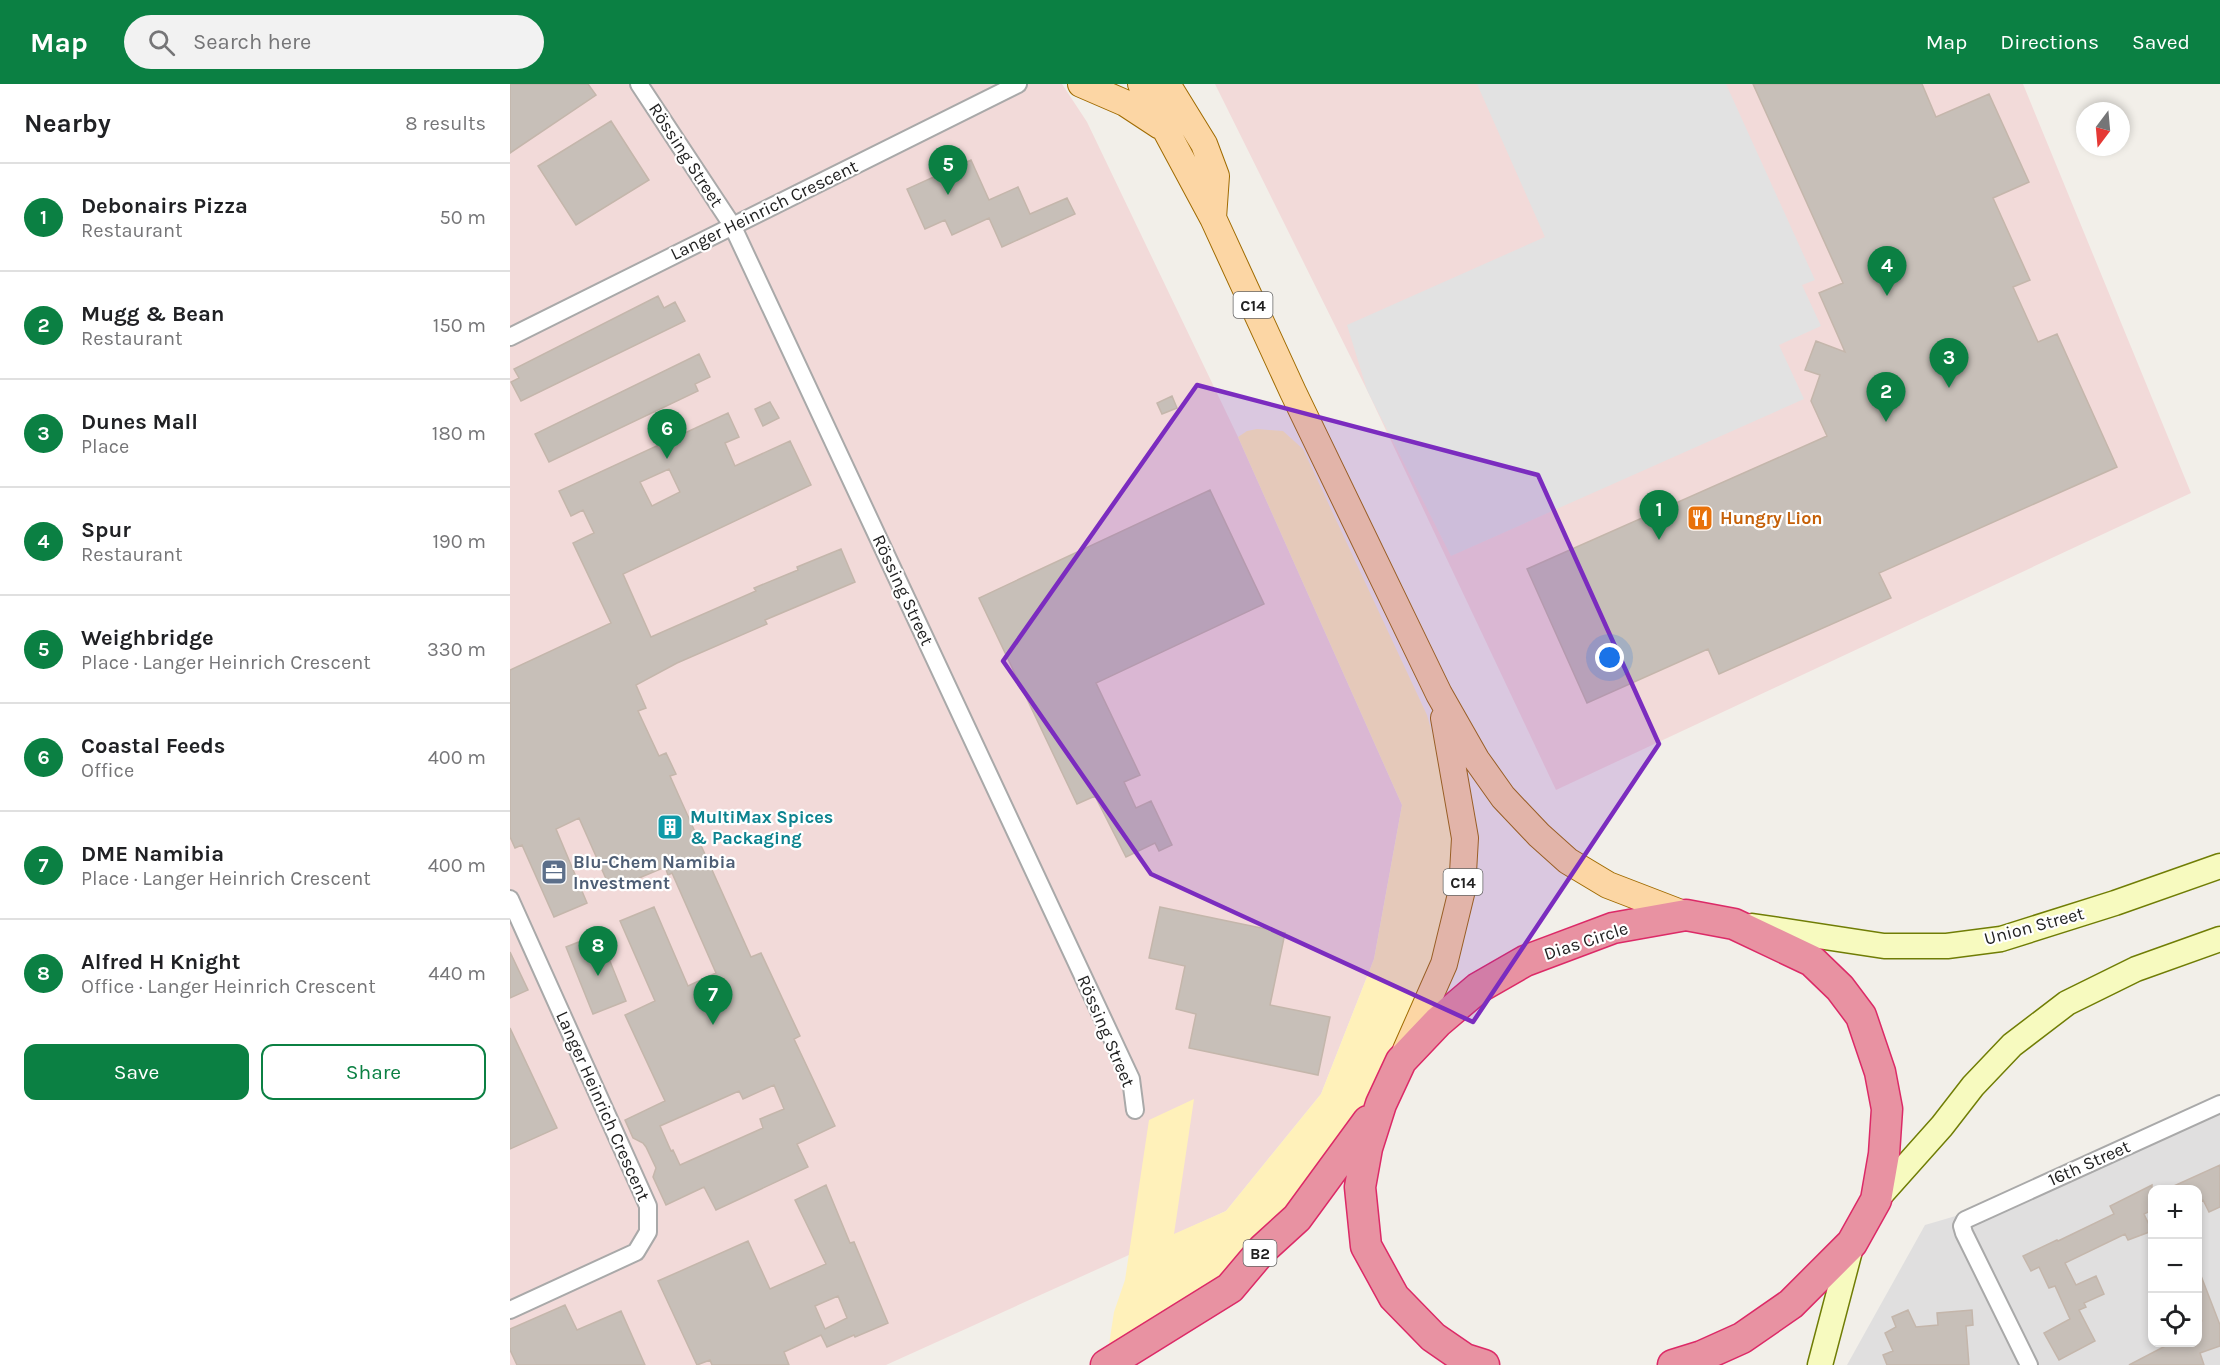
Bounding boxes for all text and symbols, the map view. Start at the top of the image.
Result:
search box [124,15,544,69]
text: Map [30,26,88,59]
icon: search [145,26,178,59]
text: Search here [193,29,311,55]
text: Map [1926,30,1967,54]
text: Directions [2000,30,2099,54]
text: Saved [2132,30,2190,54]
street label: Rössing Street [644,99,728,211]
north arrow [2076,102,2130,156]
text: Nearby [24,108,111,139]
text: 8 results [405,112,486,135]
pin: 5 [928,146,968,195]
street label: Langer Heinrich Crescent [667,155,861,265]
text: Debonairs Pizza [81,193,248,219]
text: 1 [40,206,47,229]
text: 50 m [439,206,486,229]
text: Restaurant [81,219,183,242]
pin: 4 [1868,246,1906,296]
road number: C14 [1234,292,1272,318]
text: Mugg & Bean [81,301,225,327]
text: 2 [37,314,50,337]
text: 150 m [433,314,486,337]
text: Restaurant [81,327,183,350]
pin: 3 [1930,338,1968,388]
pin: 2 [1866,372,1906,422]
text: Dunes Mall [81,409,198,435]
pin: 6 [648,410,686,459]
text: 3 [37,422,50,445]
text: 180 m [432,422,486,445]
text: Place [81,435,129,458]
pin: 1 [1640,490,1678,540]
restaurant icon: Hungry Lion [1685,503,1715,533]
place label: Hungry Lion [1720,507,1823,529]
text: Spur [81,517,131,543]
text: 4 [38,530,49,553]
text: 190 m [432,530,486,553]
street label: Rössing Street [868,531,938,649]
text: Restaurant [81,543,183,566]
text: Weighbridge [81,625,214,651]
text: 5 [38,638,49,661]
text: 330 m [427,638,486,661]
your location [1595,643,1624,672]
text: Place · Langer Heinrich Crescent [81,651,371,674]
text: Coastal Feeds [81,733,225,759]
text: 6 [37,746,50,769]
text: 400 m [428,746,486,769]
text: Office [81,759,134,782]
place label: MultiMax Spices & Packaging [690,806,833,849]
building icon: MultiMax Spices & Packaging [655,812,685,842]
text: DME Namibia [81,841,224,867]
place label: Blu-Chem Namibia Investment [573,851,736,894]
text: 7 [39,854,48,877]
text: 400 m [428,854,486,877]
office icon: Blu-Chem Namibia Investment [539,857,569,887]
text: Place · Langer Heinrich Crescent [81,867,371,890]
road number: C14 [1444,869,1482,895]
street label: Union Street [1982,902,2087,950]
street label: Dias Circle [1541,917,1631,965]
pin: 8 [578,926,617,976]
text: Alfred H Knight [81,949,241,975]
text: 8 [37,962,50,985]
text: 440 m [428,962,486,985]
street label: Rössing Street [1072,972,1140,1091]
text: Office · Langer Heinrich Crescent [81,975,376,998]
pin: 7 [694,976,732,1025]
street label: Langer Heinrich Crescent [551,1008,655,1205]
button: Save [24,1044,249,1100]
button: Share [261,1044,486,1100]
street label: 16th Street [2045,1135,2134,1191]
map controls [2148,1185,2202,1347]
button: + [2148,1185,2202,1239]
button: − [2148,1239,2202,1293]
road number: B2 [1244,1240,1276,1266]
button: locate [2148,1293,2202,1347]

